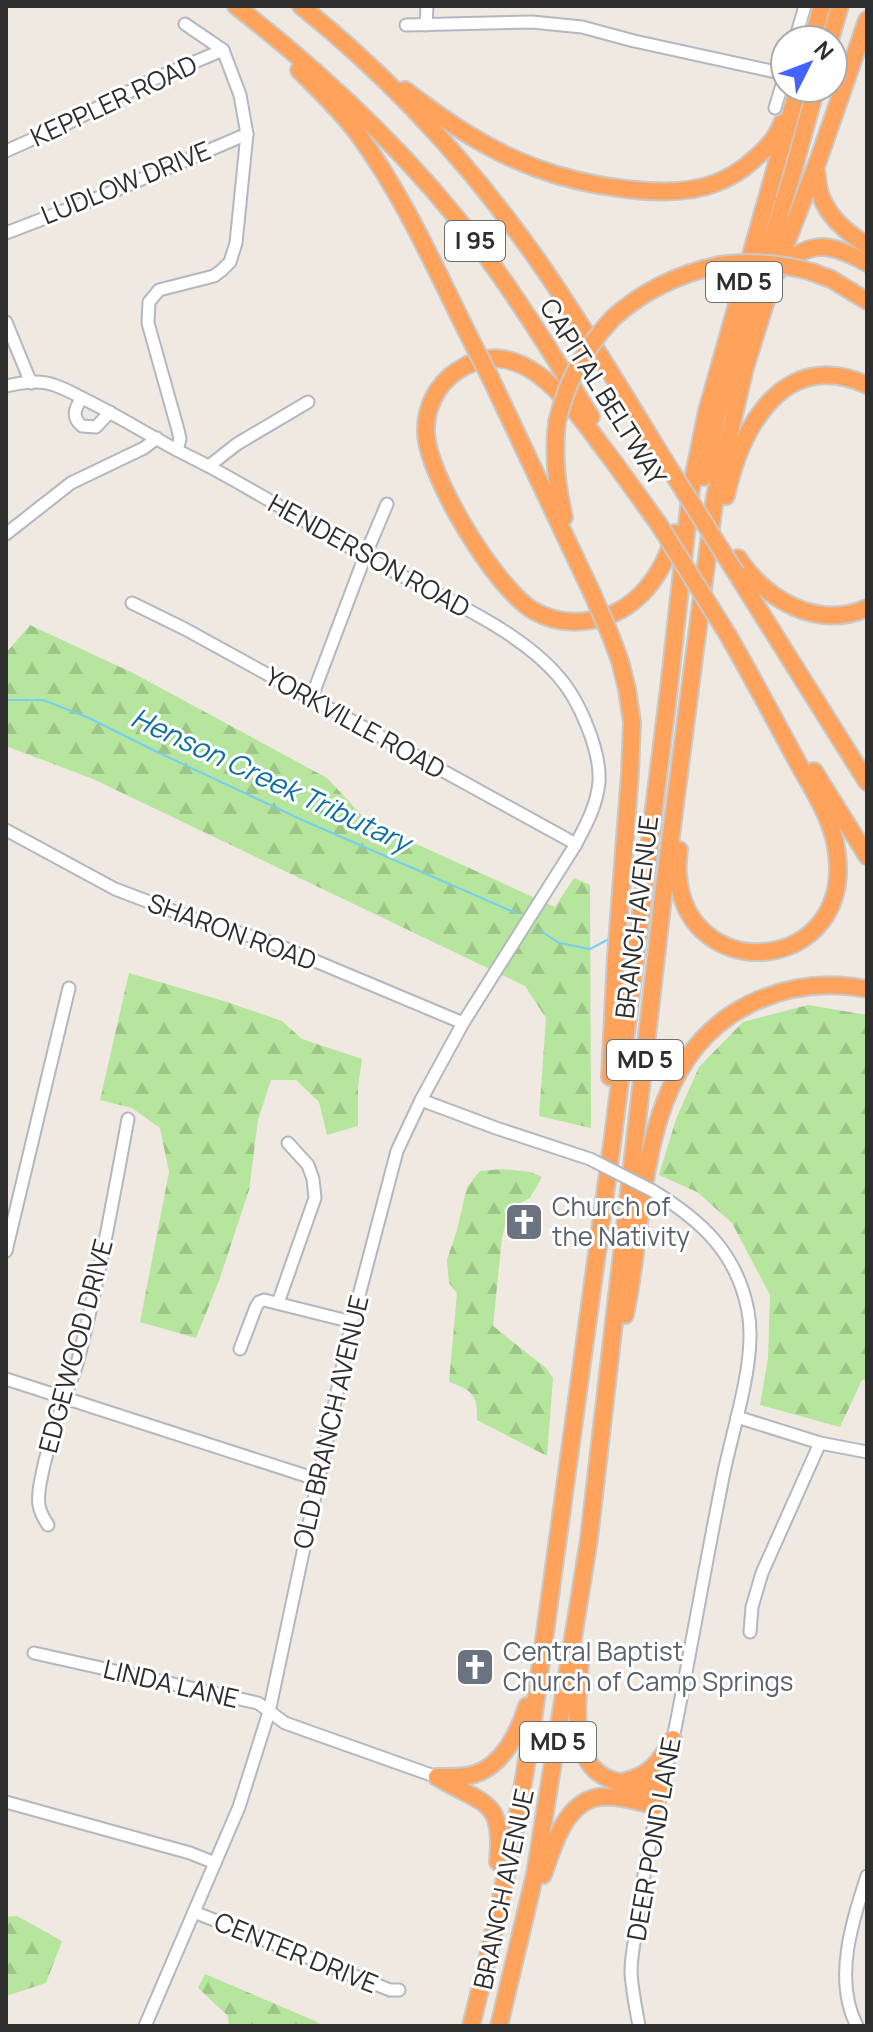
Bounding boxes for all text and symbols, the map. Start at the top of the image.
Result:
north arrow [769,24,849,104]
text: N [807,35,840,67]
street label: KEPPLER ROAD [24,46,203,154]
street label: LUDLOW DRIVE [36,132,216,232]
road number: I 95 [445,221,505,261]
road number: MD 5 [706,262,782,302]
street label: CAPITAL BELTWAY [532,291,676,492]
street label: HENDERSON ROAD [262,485,477,626]
street label: YORKVILLE ROAD [259,658,452,787]
water label: Henson Creek Tributary [126,698,421,862]
street label: BRANCH AVENUE [606,813,666,1020]
street label: SHARON ROAD [143,884,322,978]
road number: MD 5 [607,1040,683,1080]
place label: Church of the Nativity [552,1188,690,1254]
church icon: Church of the Nativity [503,1201,545,1243]
street label: EDGEWOOD DRIVE [29,1235,121,1457]
street label: OLD BRANCH AVENUE [283,1292,377,1552]
place label: Central Baptist Church of Camp Springs [503,1633,793,1699]
church icon: Central Baptist Church of Camp Springs [454,1646,496,1688]
street label: LINDA LANE [100,1650,243,1716]
road number: MD 5 [520,1722,596,1762]
street label: DEER POND LANE [617,1734,689,1943]
street label: BRANCH AVENUE [464,1785,542,1992]
street label: CENTER DRIVE [209,1903,384,2001]

